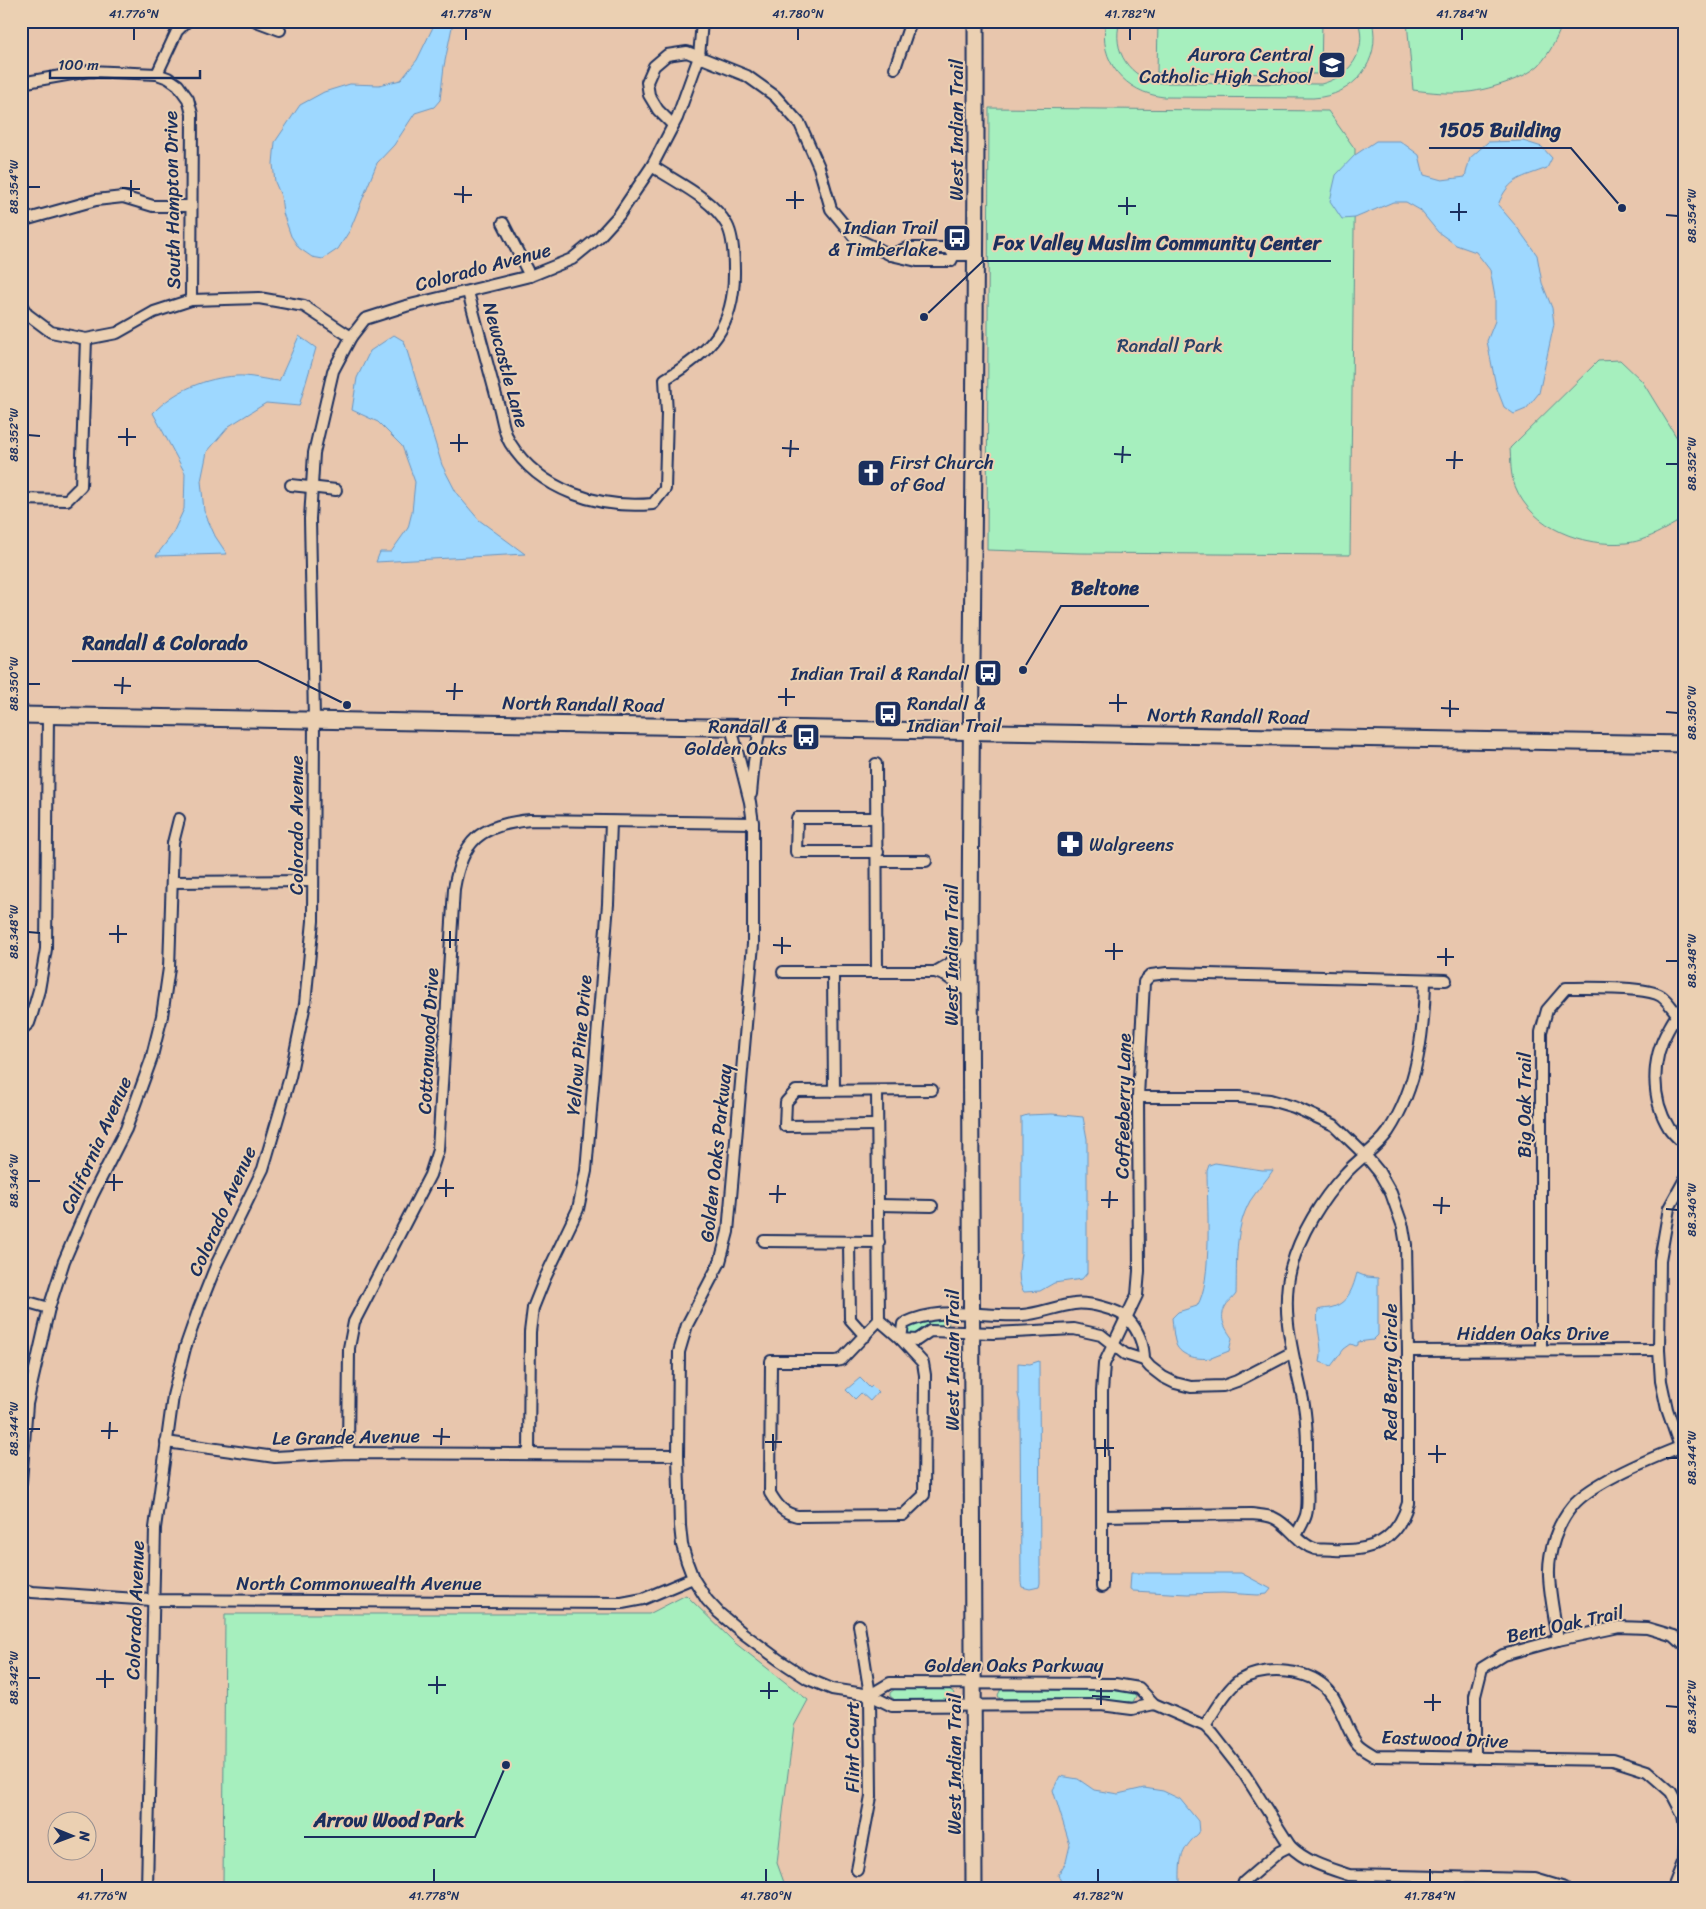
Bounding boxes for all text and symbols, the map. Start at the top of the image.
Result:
text: 41.776°N [109,3,160,25]
text: 41.778°N [441,3,492,25]
text: 41.780°N [772,3,824,25]
text: 41.782°N [1105,3,1156,25]
text: 41.784°N [1436,3,1488,25]
place label: Aurora Central Catholic High School [1139,38,1314,93]
scale bar [50,48,200,80]
school or university icon: Aurora Central Catholic High School [1317,50,1347,80]
text: 100 m [58,52,99,78]
street label: West Indian Trail [940,59,973,201]
street label: South Hampton Drive [154,111,190,289]
callout: 1505 Building [1429,113,1571,148]
text: 1505 Building [1439,113,1561,148]
text: 88.354°W [3,159,25,214]
text: 88.354°W [1681,188,1703,243]
place label: Indian Trail & Timberlake [828,211,939,266]
bus stop icon: Indian Trail & Timberlake [942,223,972,253]
callout: Fox Valley Muslim Community Center [983,226,1331,261]
text: Fox Valley Muslim Community Center [992,226,1323,261]
street label: Colorado Avenue [411,233,555,301]
street label: Newcastle Lane [473,298,539,432]
park label: Randall Park [1117,329,1223,362]
text: 88.352°W [3,408,25,462]
text: 88.352°W [1681,437,1703,491]
place label: First Church of God [890,446,994,501]
church icon: First Church of God [856,458,886,488]
callout: Beltone [1061,571,1149,606]
text: Beltone [1071,571,1139,606]
callout: Randall & Colorado [72,626,258,661]
text: Randall & Colorado [81,626,249,661]
text: 88.350°W [3,656,25,711]
place label: Indian Trail & Randall [790,657,970,690]
bus stop icon: Indian Trail & Randall [973,658,1003,688]
text: 88.350°W [1681,685,1703,740]
street label: North Randall Road [502,686,665,722]
place label: Randall & Indian Trail [906,687,1002,742]
street label: North Randall Road [1147,698,1310,734]
bus stop icon: Randall & Indian Trail [873,699,903,729]
place label: Randall & Golden Oaks [684,710,787,765]
bus stop icon: Randall & Golden Oaks [791,722,821,752]
street label: Colorado Avenue [280,755,313,895]
place label: Walgreens [1089,828,1174,861]
pharmacy icon: Walgreens [1055,829,1085,859]
street label: West Indian Trail [935,884,968,1026]
text: 88.348°W [3,904,25,959]
text: 88.348°W [1681,933,1703,988]
street label: Cottonwood Drive [408,967,448,1115]
street label: Yellow Pine Drive [556,973,602,1117]
street label: Coffeeberry Lane [1105,1033,1141,1179]
street label: Big Oak Trail [1508,1051,1541,1158]
street label: Golden Oaks Parkway [690,1062,742,1244]
street label: California Avenue [51,1070,141,1219]
street label: Colorado Avenue [179,1140,266,1282]
text: 88.346°W [3,1154,25,1208]
text: 88.346°W [1681,1183,1703,1237]
street label: West Indian Trail [936,1289,969,1431]
street label: Red Berry Circle [1374,1303,1407,1441]
street label: Hidden Oaks Drive [1457,1317,1609,1350]
text: 88.344°W [3,1401,25,1456]
street label: Le Grande Avenue [272,1419,420,1455]
text: 88.344°W [1681,1430,1703,1485]
street label: Colorado Avenue [116,1539,154,1680]
street label: North Commonwealth Avenue [236,1567,482,1600]
street label: Bent Oak Trail [1503,1595,1627,1653]
street label: Golden Oaks Parkway [925,1649,1104,1682]
text: 88.342°W [3,1651,25,1705]
text: 88.342°W [1681,1680,1703,1734]
street label: West Indian Trail [938,1693,971,1835]
street label: Flint Court [836,1701,869,1793]
street label: Eastwood Drive [1381,1720,1509,1758]
callout: Arrow Wood Park [304,1802,475,1837]
text: Arrow Wood Park [313,1803,465,1838]
north arrow [48,1812,98,1862]
text: N [72,1830,97,1842]
text: 41.776°N [77,1885,128,1907]
text: 41.778°N [409,1885,460,1907]
text: 41.780°N [740,1885,792,1907]
text: 41.782°N [1073,1885,1124,1907]
text: 41.784°N [1404,1885,1456,1907]

